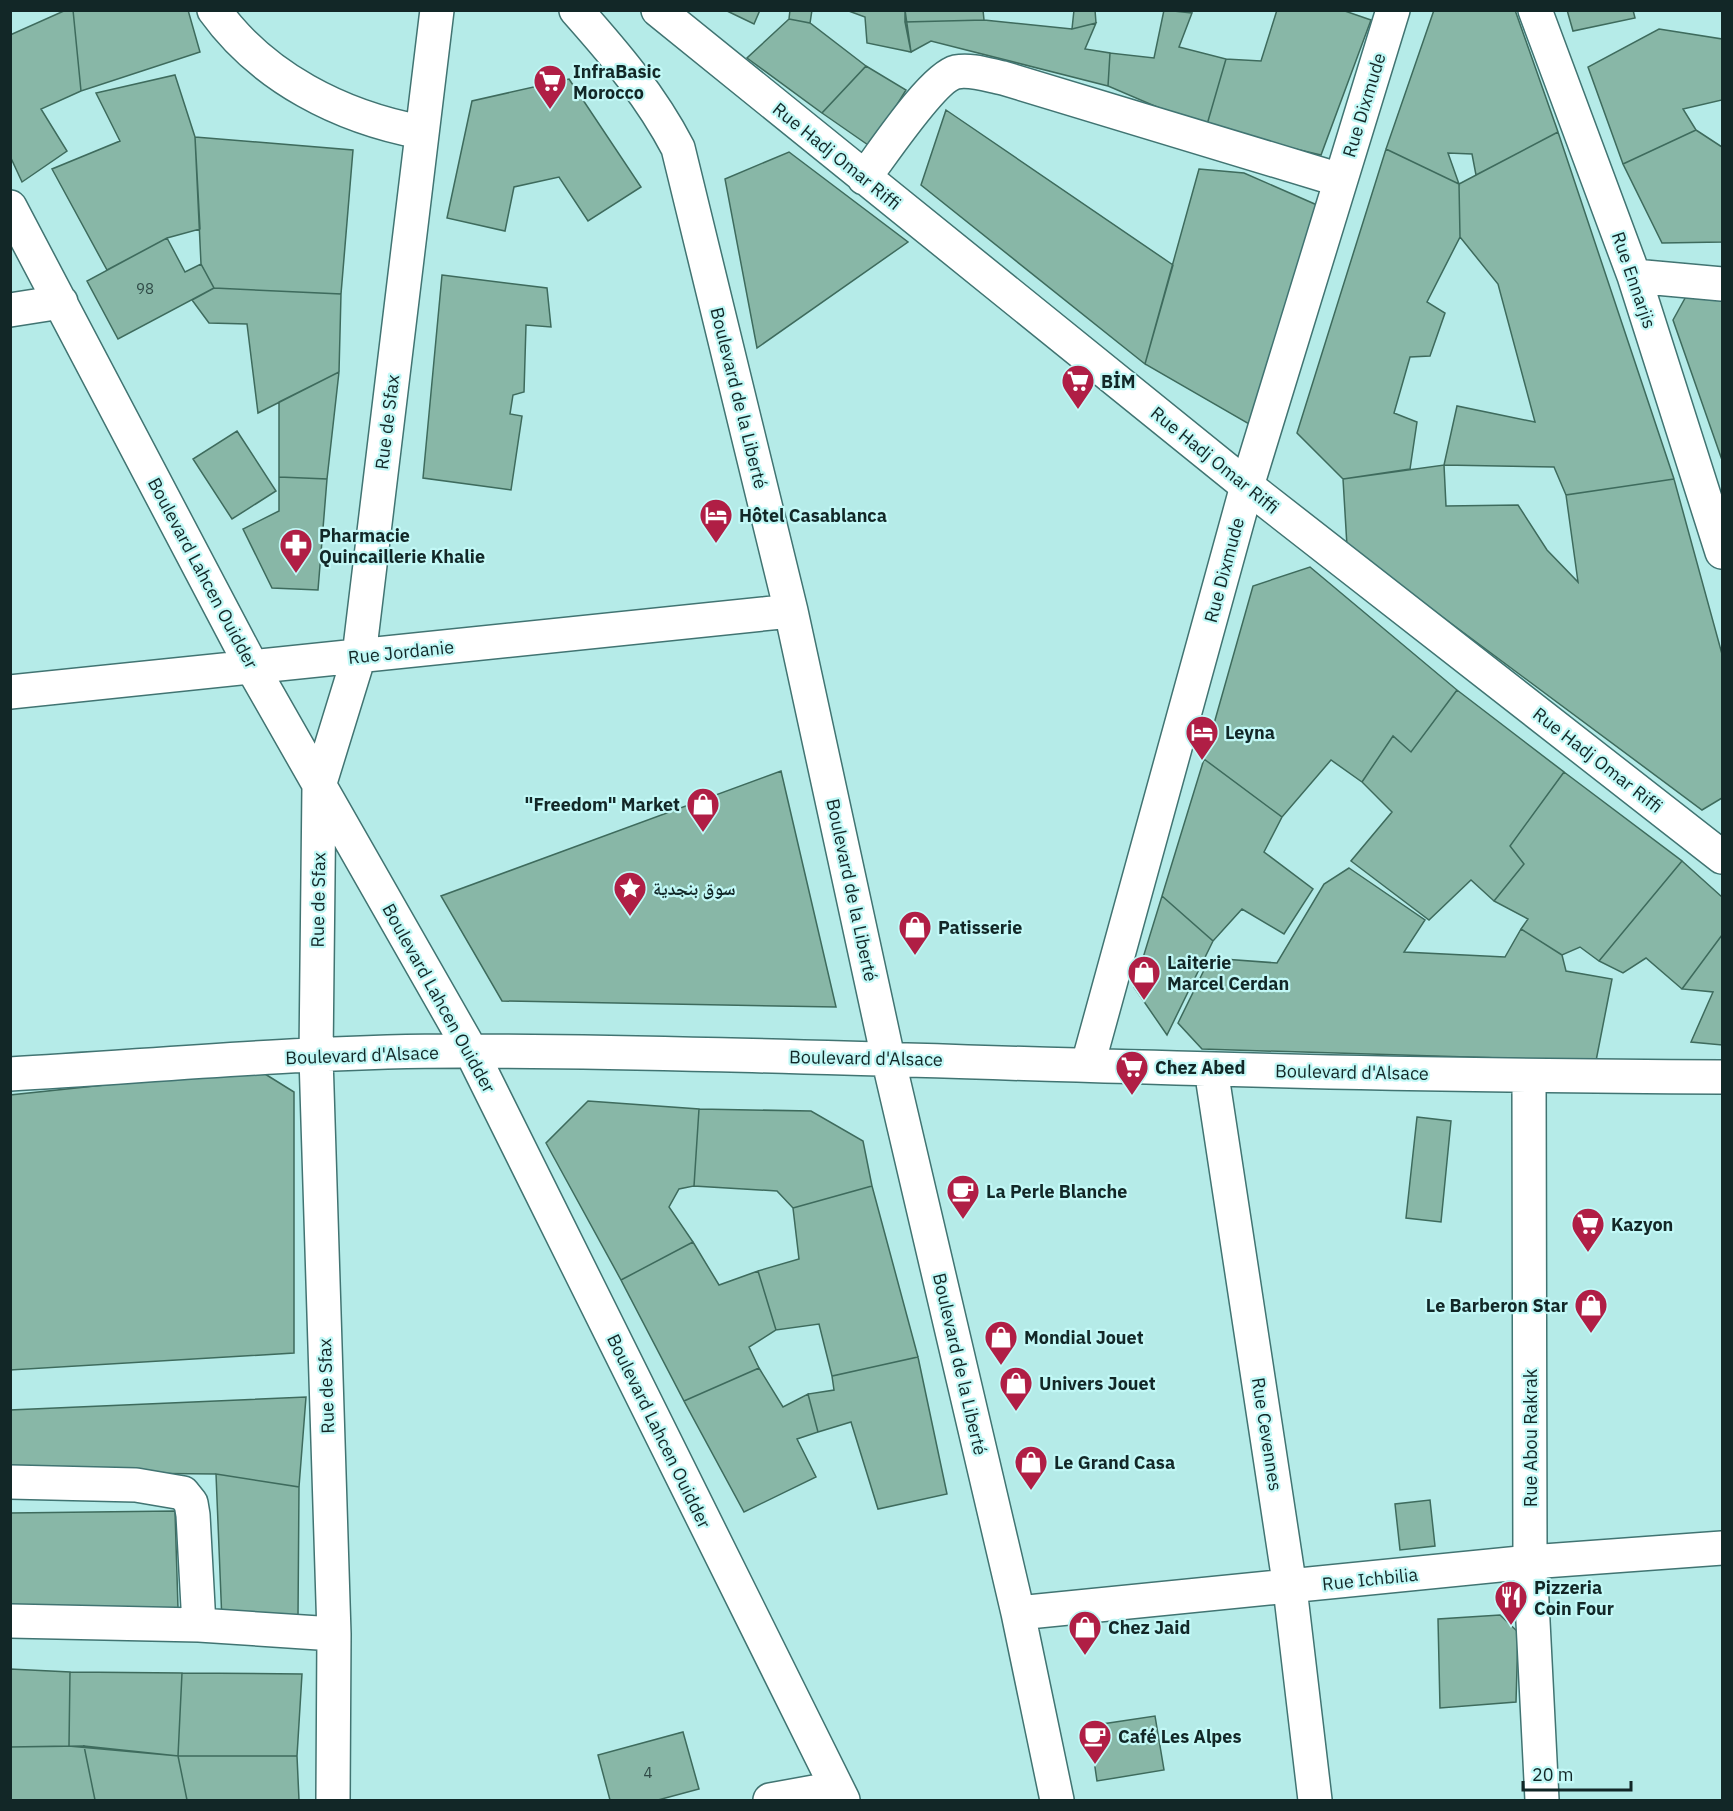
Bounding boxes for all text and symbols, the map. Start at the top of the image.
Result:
street label: Rue Dixmude [1337,50,1391,160]
place label: InfraBasic Morocco [573,60,661,104]
supermarket icon: InfraBasic Morocco [532,63,568,110]
street label: Rue Hadj Omar Riffi [768,97,906,215]
street label: Rue Ennarjis [1607,229,1661,331]
house number: 98 [136,279,154,298]
street label: Boulevard de la Liberté [705,305,773,491]
supermarket icon: BİM [1060,363,1096,410]
place label: BİM [1101,370,1136,393]
street label: Rue de Sfax [370,373,404,471]
street label: Rue Hadj Omar Riffi [1146,401,1284,519]
street label: Boulevard Lahcen Ouidder [143,473,263,673]
hotel icon: Hôtel Casablanca [698,497,734,544]
place label: Hôtel Casablanca [739,504,887,527]
street label: Rue Dixmude [1199,515,1249,625]
place label: Pharmacie Quincaillerie Khalie [319,524,485,568]
pharmacy icon: Pharmacie Quincaillerie Khalie [278,527,314,574]
street label: Rue Jordanie [347,635,455,669]
street label: Rue Hadj Omar Riffi [1529,702,1667,818]
hotel icon: Leyna [1184,714,1220,761]
place label: Leyna [1225,721,1275,744]
shop icon: "Freedom" Market [685,786,721,833]
place label: "Freedom" Market [525,793,680,816]
street label: Boulevard de la Liberté [821,797,883,984]
street label: Rue de Sfax [306,852,330,948]
place icon: سوق بنجدية [612,870,648,917]
place label: سوق بنجدية [653,877,736,900]
street label: Boulevard Lahcen Ouidder [377,899,501,1097]
shop icon: Patisserie [897,909,933,956]
place label: Patisserie [938,916,1022,939]
place label: Laiterie Marcel Cerdan [1167,951,1289,995]
shop icon: Laiterie Marcel Cerdan [1126,954,1162,1001]
street label: Boulevard d'Alsace [285,1041,439,1069]
street label: Boulevard d'Alsace [789,1045,943,1071]
supermarket icon: Chez Abed [1114,1049,1150,1096]
place label: Chez Abed [1155,1056,1245,1079]
street label: Boulevard d'Alsace [1275,1059,1429,1085]
cafe icon: La Perle Blanche [945,1173,981,1220]
place label: La Perle Blanche [986,1180,1127,1203]
supermarket icon: Kazyon [1570,1206,1606,1253]
place label: Kazyon [1611,1213,1673,1236]
street label: Boulevard de la Liberté [928,1271,992,1457]
shop icon: Le Barberon Star [1573,1287,1609,1334]
place label: Le Barberon Star [1426,1294,1568,1317]
shop icon: Mondial Jouet [983,1319,1019,1366]
place label: Mondial Jouet [1024,1326,1144,1349]
street label: Boulevard Lahcen Ouidder [602,1330,716,1532]
street label: Rue de Sfax [313,1338,339,1434]
shop icon: Univers Jouet [998,1365,1034,1412]
street label: Rue Abou Rakrak [1519,1368,1542,1507]
place label: Univers Jouet [1039,1372,1156,1395]
street label: Rue Cevennes [1247,1376,1287,1492]
shop icon: Le Grand Casa [1013,1444,1049,1491]
place label: Le Grand Casa [1054,1451,1175,1474]
street label: Rue Ichbilia [1321,1562,1419,1595]
place label: Pizzeria Coin Four [1534,1576,1614,1620]
restaurant icon: Pizzeria Coin Four [1493,1579,1529,1626]
shop icon: Chez Jaid [1067,1609,1103,1656]
place label: Chez Jaid [1108,1616,1190,1639]
cafe icon: Café Les Alpes [1077,1718,1113,1765]
place label: Café Les Alpes [1118,1725,1241,1748]
scale bar [1523,1754,1631,1792]
house number: 4 [643,1763,653,1782]
text: 20 m [1532,1763,1574,1786]

